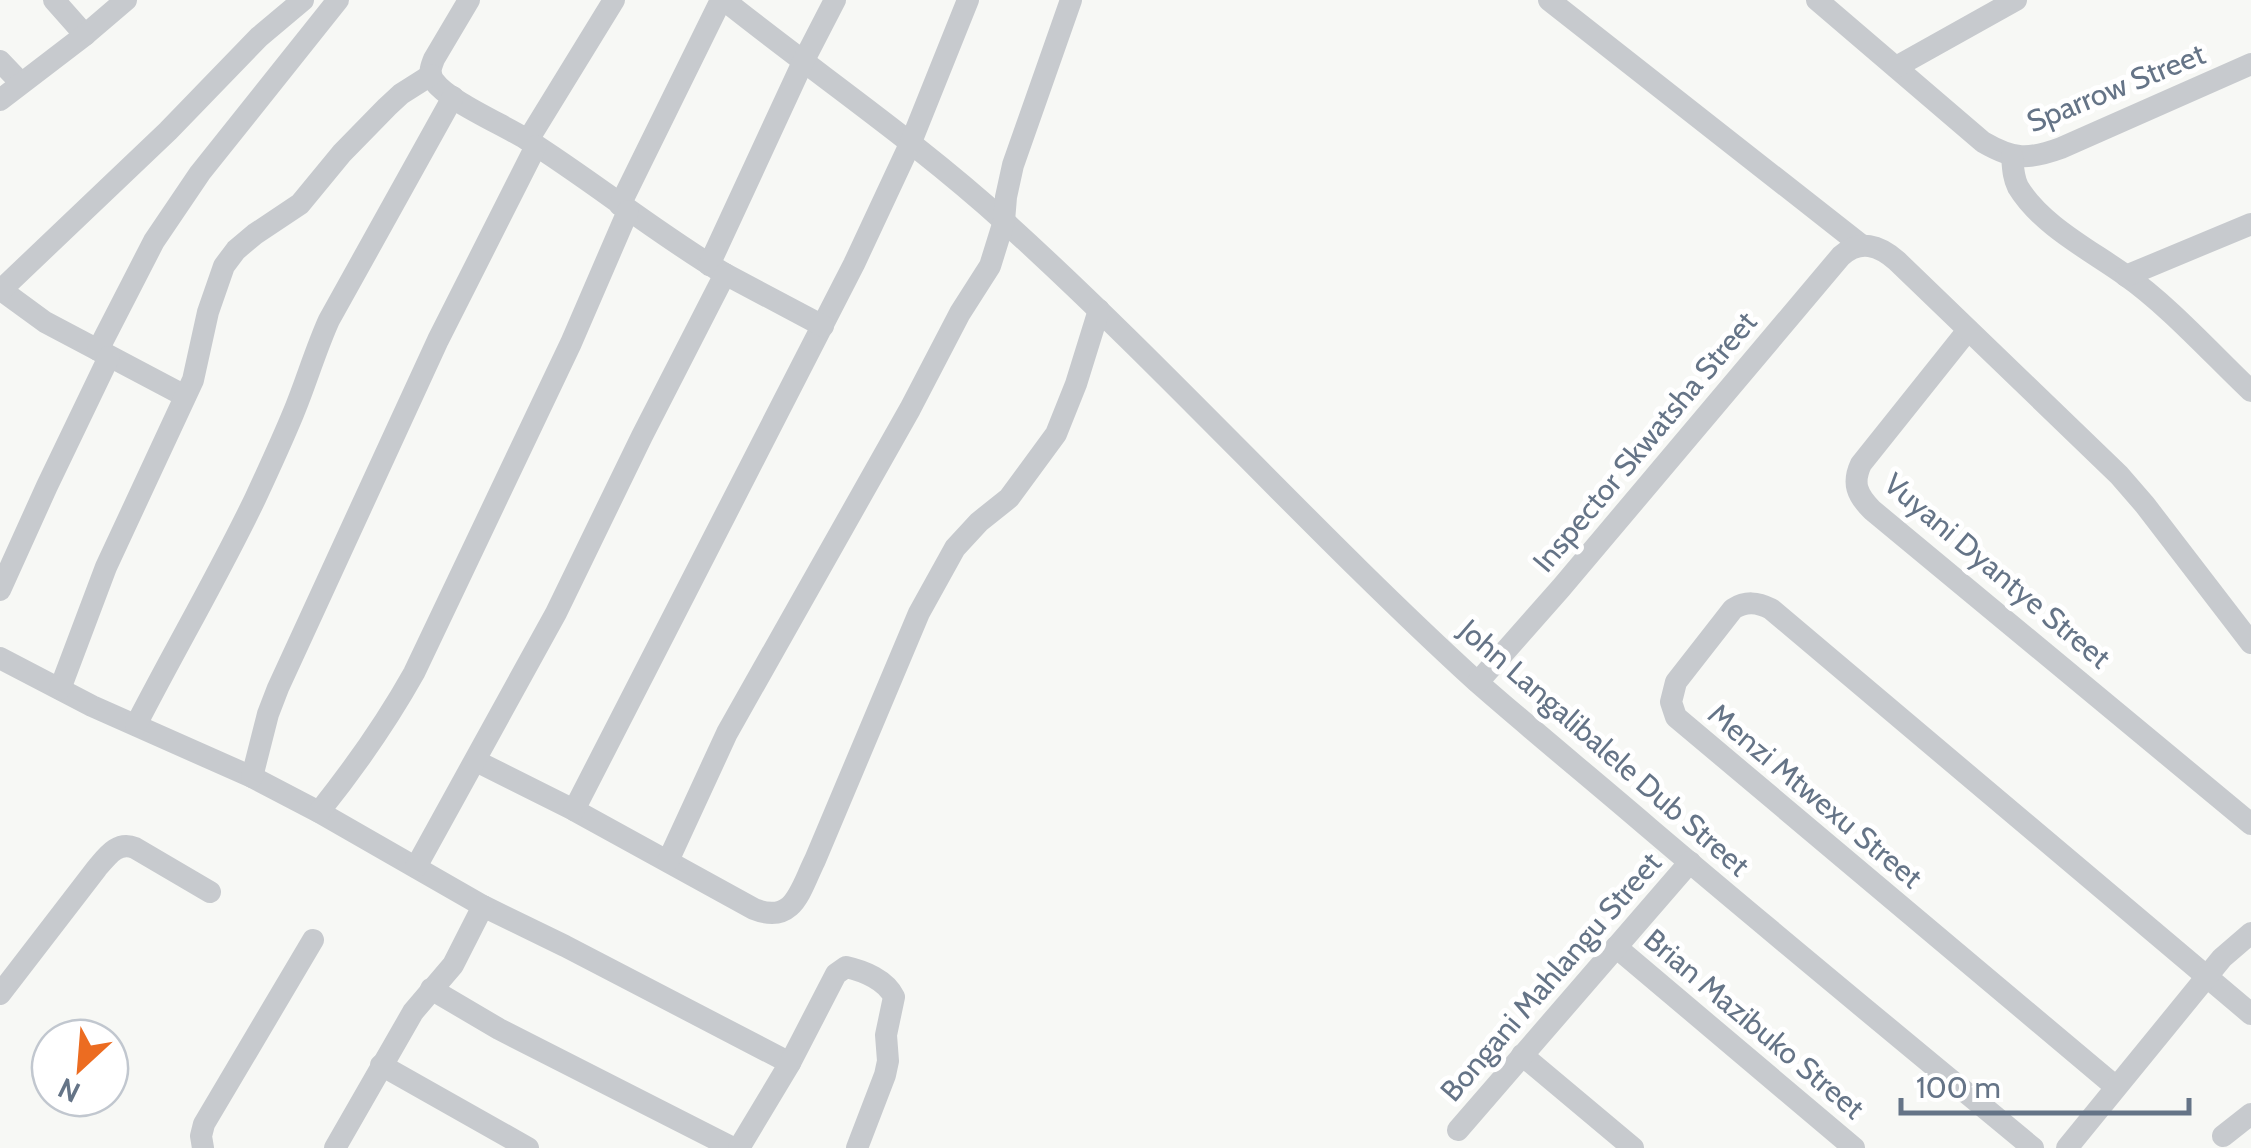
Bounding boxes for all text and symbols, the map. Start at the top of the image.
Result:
street label: Sparrow Street [2021,35,2210,140]
street label: Inspector Skwatsha Street [1525,304,1764,579]
street label: Vuyani Dyantye Street [1877,465,2118,676]
street label: John Langalibalele Dub Street [1451,611,1757,884]
street label: Menzi Mtwexu Street [1701,695,1930,896]
street label: Bongani Mahlangu Street [1432,845,1669,1109]
street label: Brian Mazibuko Street [1637,921,1872,1127]
north arrow [30,1018,130,1118]
scale bar [1901,1053,2188,1115]
text: 100 m [1916,1069,2001,1106]
text: N [53,1071,85,1110]

